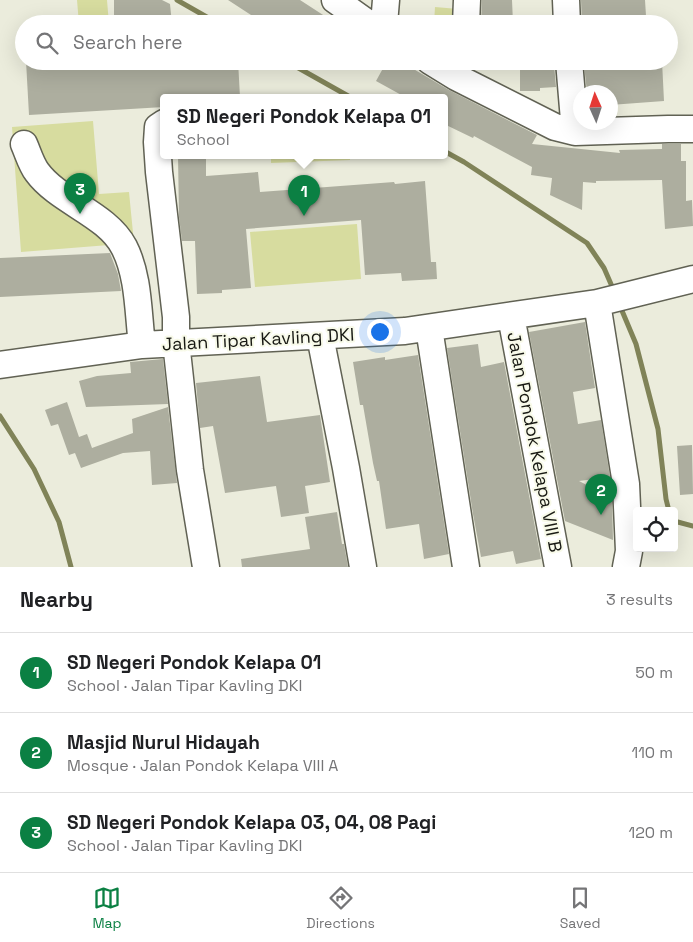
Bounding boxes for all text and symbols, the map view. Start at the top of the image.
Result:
search box [15,15,678,70]
icon: search [33,29,61,57]
text: Search here [73,30,183,55]
north arrow [573,85,618,130]
popup [160,94,448,159]
text: SD Negeri Pondok Kelapa 01 [177,104,431,129]
text: School [177,129,230,150]
pin: 3 [64,173,96,214]
pin: 1 [288,175,320,216]
your location [367,319,393,345]
street label: Jalan Tipar Kavling DKI [161,322,355,356]
street label: Jalan Pondok Kelapa VIII B [502,330,568,554]
pin: 2 [585,474,617,515]
map controls [633,507,678,552]
button: locate [633,507,678,552]
text: Nearby [20,586,93,613]
text: 3 results [606,589,673,610]
text: SD Negeri Pondok Kelapa 01 [67,650,321,675]
text: 1 [32,662,40,683]
text: 50 m [635,662,673,683]
text: School · Jalan Tipar Kavling DKI [67,675,302,696]
text: Masjid Nurul Hidayah [67,730,260,755]
text: 2 [31,742,41,763]
text: 110 m [631,742,673,763]
text: Mosque · Jalan Pondok Kelapa VIII A [67,755,338,776]
text: SD Negeri Pondok Kelapa 03, 04, 08 Pagi [67,810,436,835]
text: 3 [31,822,41,843]
text: 120 m [629,822,673,843]
text: School · Jalan Tipar Kavling DKI [67,835,302,856]
tab: Map [92,884,122,932]
tab: Directions [306,884,375,932]
tab: Saved [560,884,601,932]

